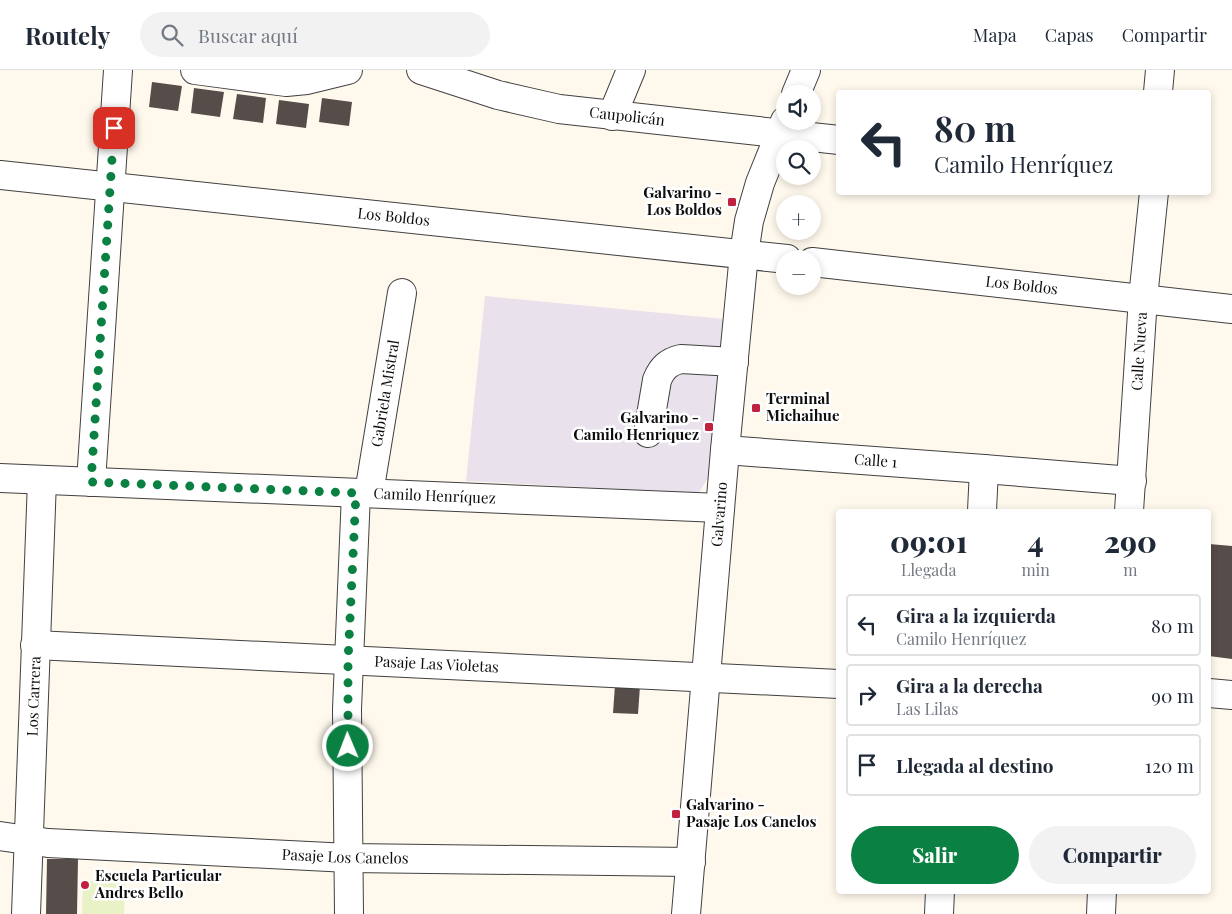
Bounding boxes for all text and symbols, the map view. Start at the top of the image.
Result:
search box [140,12,490,57]
text: Routely [25,19,110,51]
icon: search [158,21,186,49]
text: Buscar aquí [198,22,298,48]
text: Mapa [973,23,1017,47]
text: Capas [1045,23,1094,47]
text: Compartir [1122,23,1207,47]
map controls [776,85,821,295]
button: sound [776,85,821,130]
street label: Caupolicán [588,101,666,130]
text: 80 m [934,104,1016,151]
pin [93,107,135,149]
icon: left [851,110,916,175]
icon: arrive [100,114,128,142]
button: search [776,140,821,185]
text: Camilo Henríquez [934,149,1113,179]
place label: Galvarino - Los Boldos [643,182,722,219]
button: + [776,195,821,240]
marker: Galvarino - Los Boldos [726,196,738,208]
street label: Los Boldos [357,202,431,230]
button: − [776,250,821,295]
street label: Los Boldos [985,270,1059,298]
street label: Calle Nueva [1126,311,1151,391]
street label: Gabriela Mistral [366,338,403,448]
place label: Terminal Michaihue [766,388,840,425]
marker: Terminal Michaihue [750,402,762,414]
place label: Galvarino - Camilo Henriquez [573,407,699,444]
marker: Galvarino - Camilo Henriquez [703,421,715,433]
street label: Calle 1 [853,448,898,472]
street label: Galvarino [706,481,731,548]
street label: Camilo Henríquez [373,483,496,508]
text: 09:01 [890,521,967,561]
text: 4 [1028,521,1044,561]
text: 290 [1104,521,1157,561]
text: Llegada [901,559,956,580]
text: min [1021,559,1050,580]
text: m [1123,559,1138,580]
text: Gira a la izquierda [896,602,1056,628]
icon: left [853,611,881,639]
text: 80 m [1151,612,1194,638]
text: Camilo Henríquez [896,628,1026,649]
street label: Pasaje Las Violetas [374,650,499,676]
street label: Los Carrera [22,655,45,737]
text: Gira a la derecha [896,672,1043,698]
icon: right [853,681,881,709]
text: 90 m [1151,682,1194,708]
text: Las Lilas [896,698,958,719]
position arrow [321,719,373,771]
icon: arrive [853,751,881,779]
text: Llegada al destino [896,752,1054,778]
text: 120 m [1145,752,1194,778]
place label: Galvarino - Pasaje Los Canelos [686,794,817,831]
marker: Galvarino - Pasaje Los Canelos [670,808,682,820]
button: Salir [851,826,1019,884]
button: Compartir [1029,826,1196,884]
street label: Pasaje Los Canelos [281,844,409,868]
place label: Escuela Particular Andres Bello [94,865,222,902]
marker: Escuela Particular Andres Bello [79,879,91,891]

